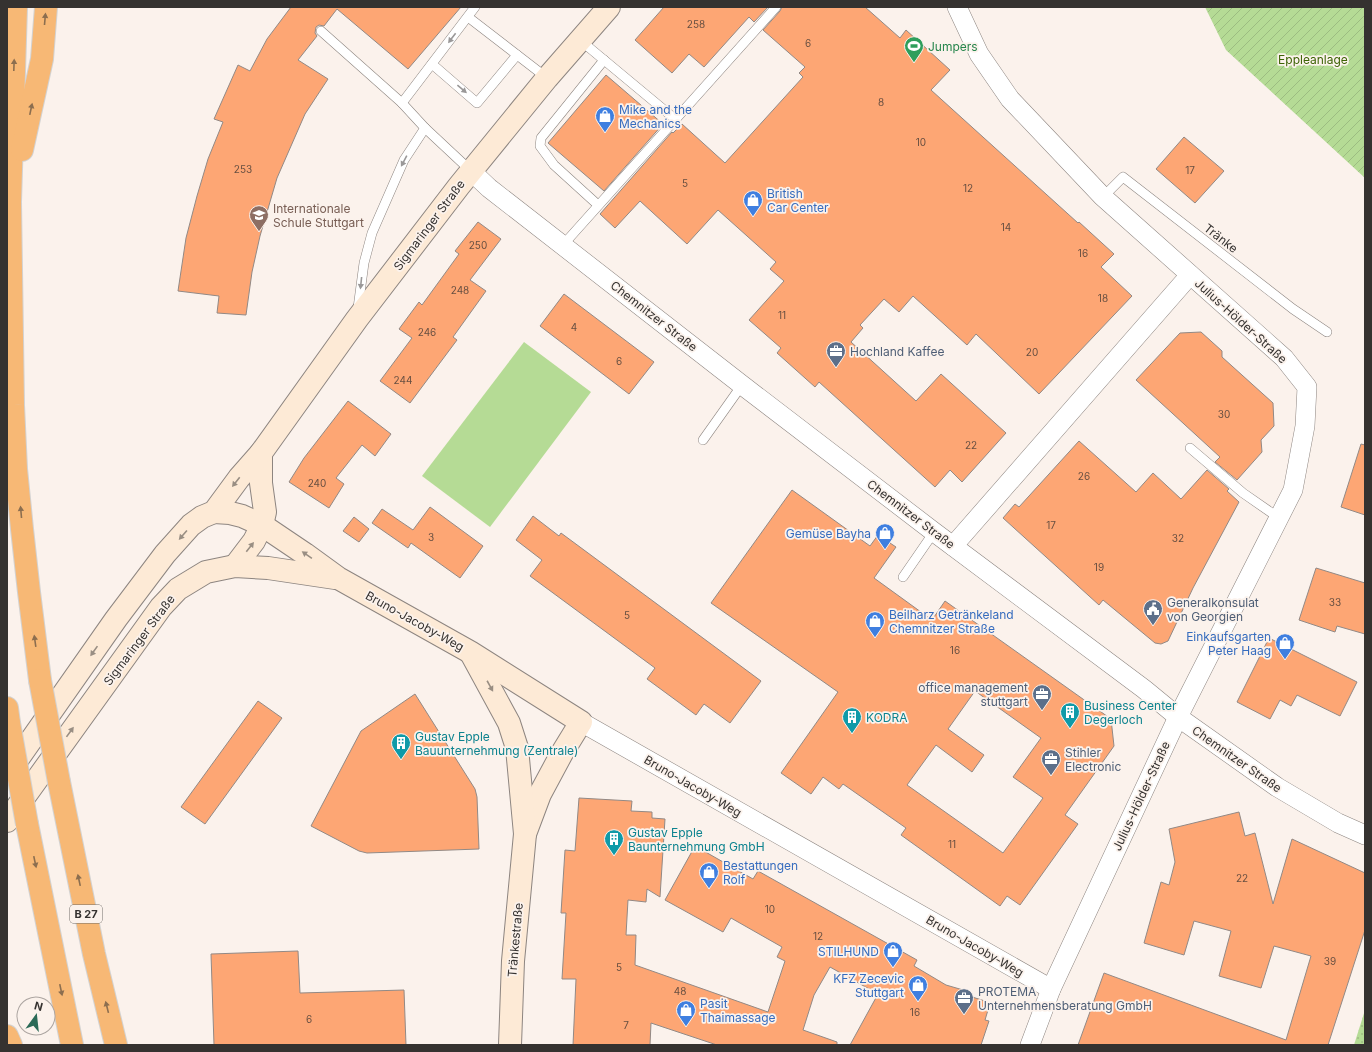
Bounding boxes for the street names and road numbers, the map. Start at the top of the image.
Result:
street label: Sigmaringer Straße [390,177,468,273]
street label: Tränke [1201,220,1241,256]
street label: Julius-Hölder-Straße [1192,276,1290,366]
street label: Chemnitzer Straße [608,277,700,355]
street label: Chemnitzer Straße [864,476,958,552]
street label: Bruno-Jacoby-Weg [363,588,467,654]
street label: Sigmaringer Straße [100,592,178,688]
street label: Chemnitzer Straße [1189,722,1285,796]
street label: Julius-Hölder-Straße [1109,739,1173,853]
street label: Bruno-Jacoby-Weg [642,752,744,820]
street label: Tränkestraße [504,902,526,978]
road number: B 27 [70,905,102,923]
street label: Bruno-Jacoby-Weg [924,912,1026,980]

